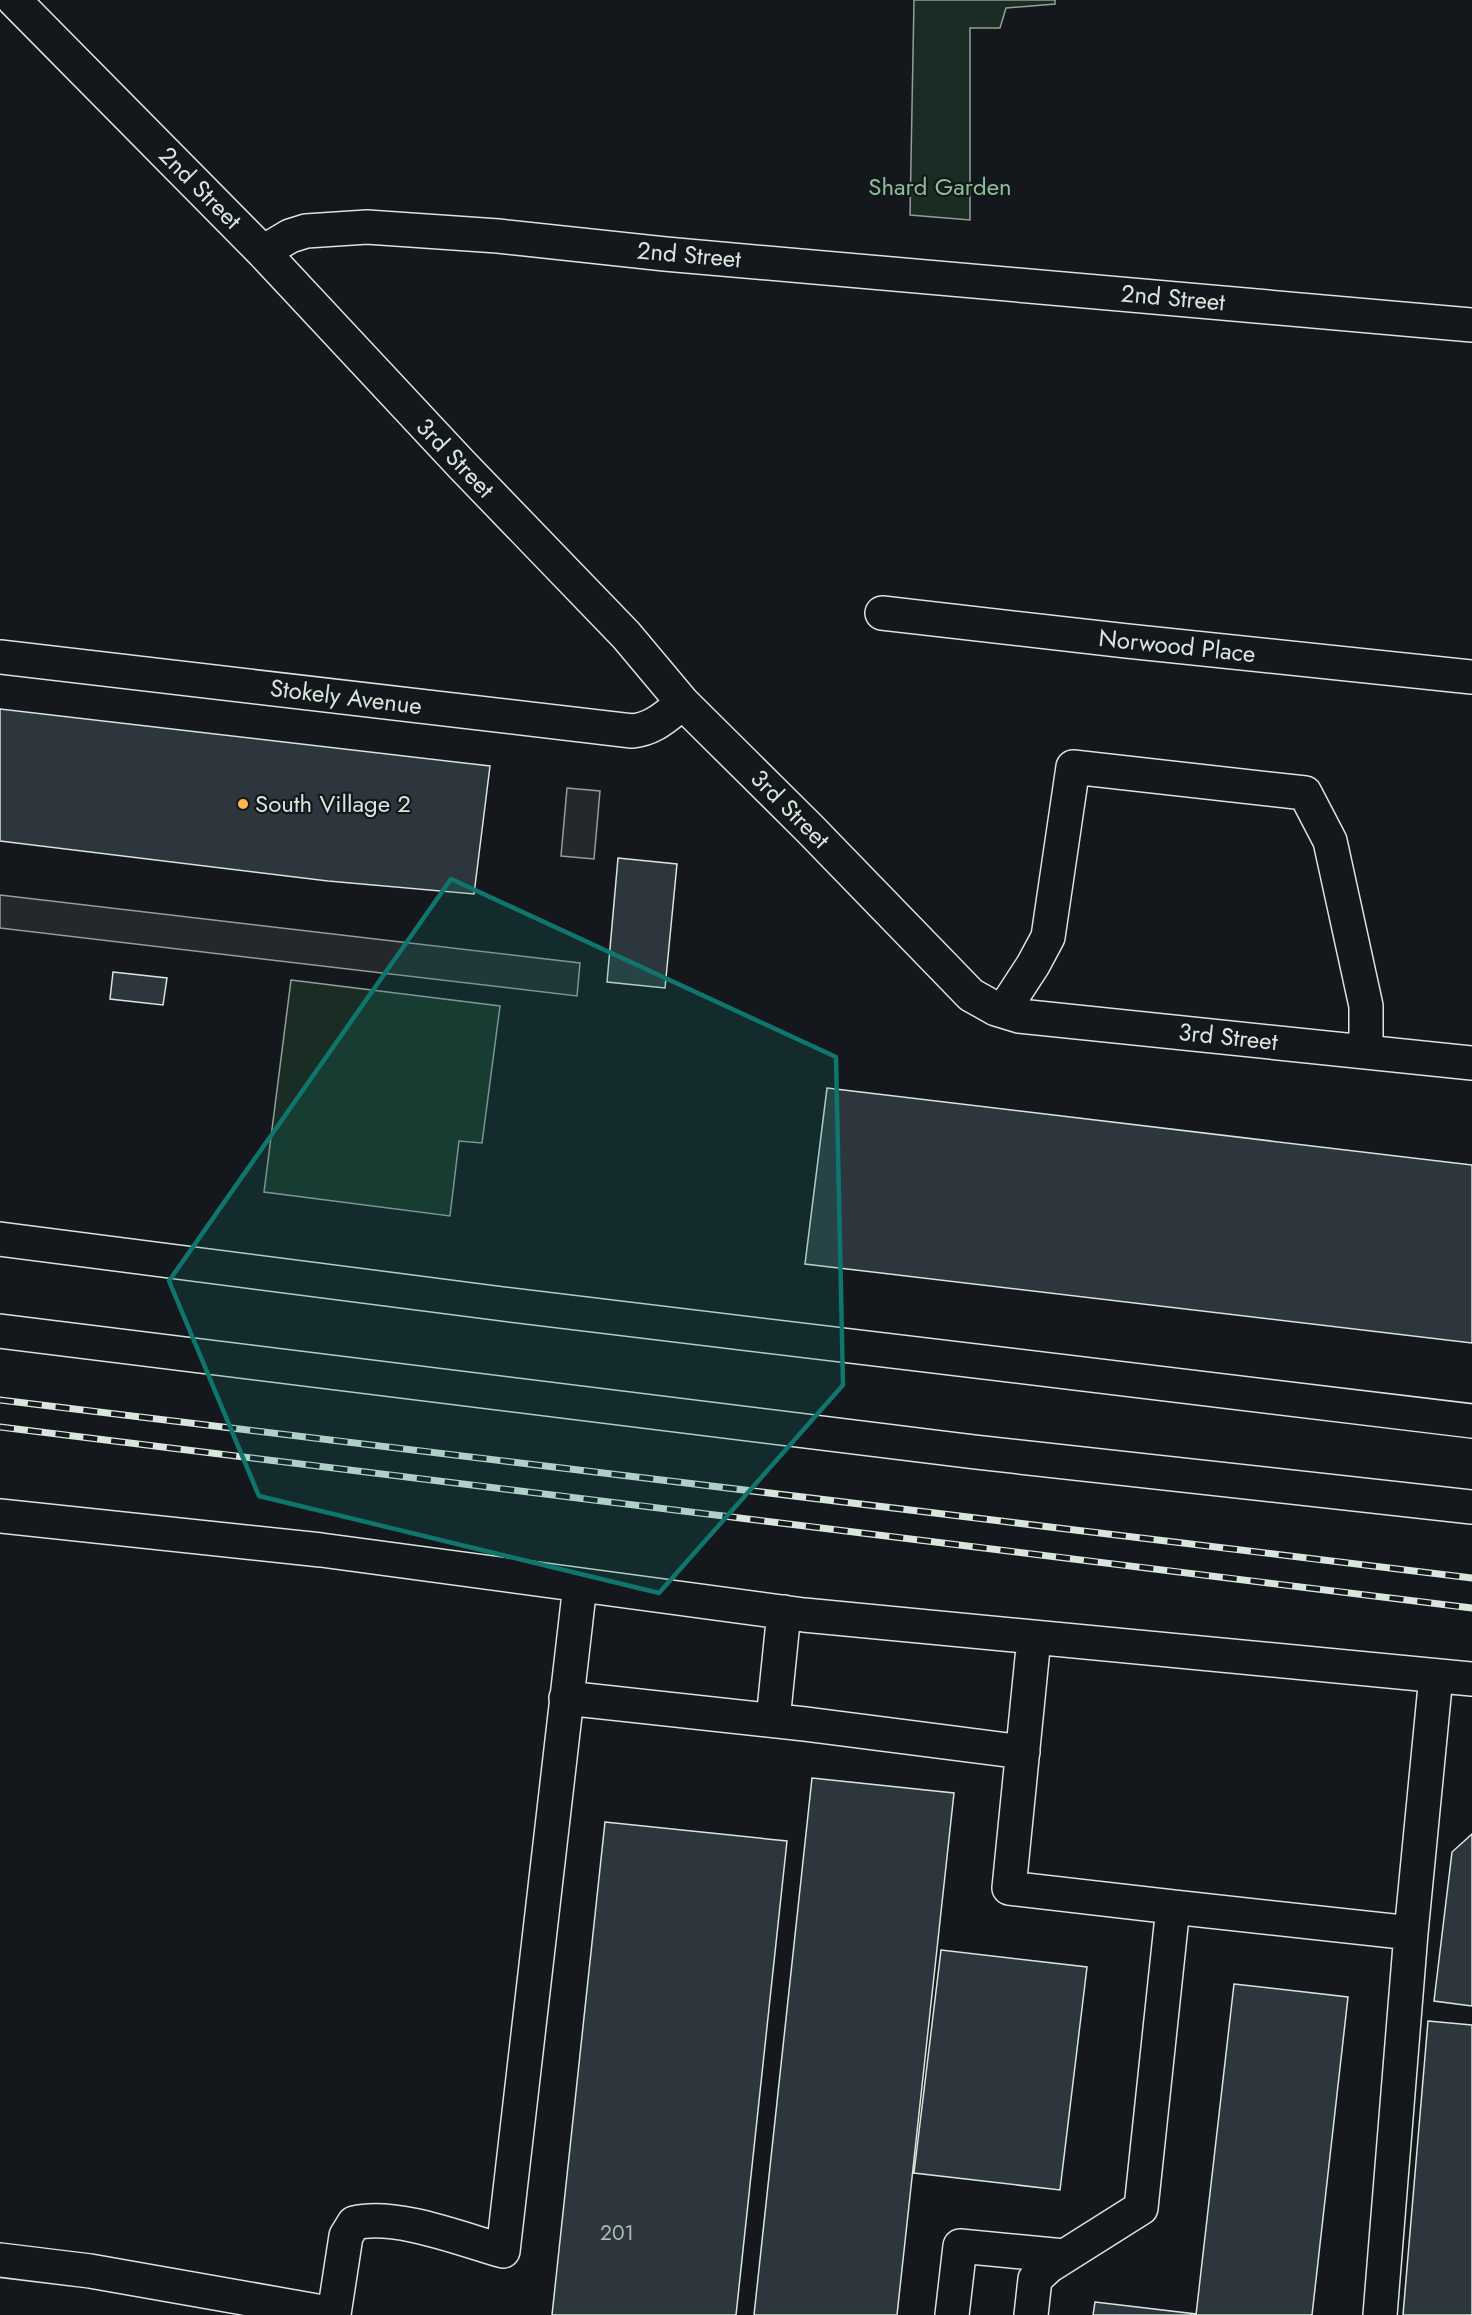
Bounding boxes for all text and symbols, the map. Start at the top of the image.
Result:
street label: 2nd Street [151,138,250,237]
park label: Shard Garden [868,169,1012,204]
street label: 2nd Street [636,233,743,277]
street label: 2nd Street [1120,276,1227,320]
street label: 3rd Street [408,410,503,506]
street label: Norwood Place [1097,620,1257,671]
street label: Stokely Avenue [268,670,424,723]
street label: 3rd Street [743,761,838,856]
place label: South Village 2 [255,786,411,821]
marker: South Village 2 [236,797,250,811]
street label: 3rd Street [1177,1014,1280,1059]
house number: 201 [600,2218,634,2248]

